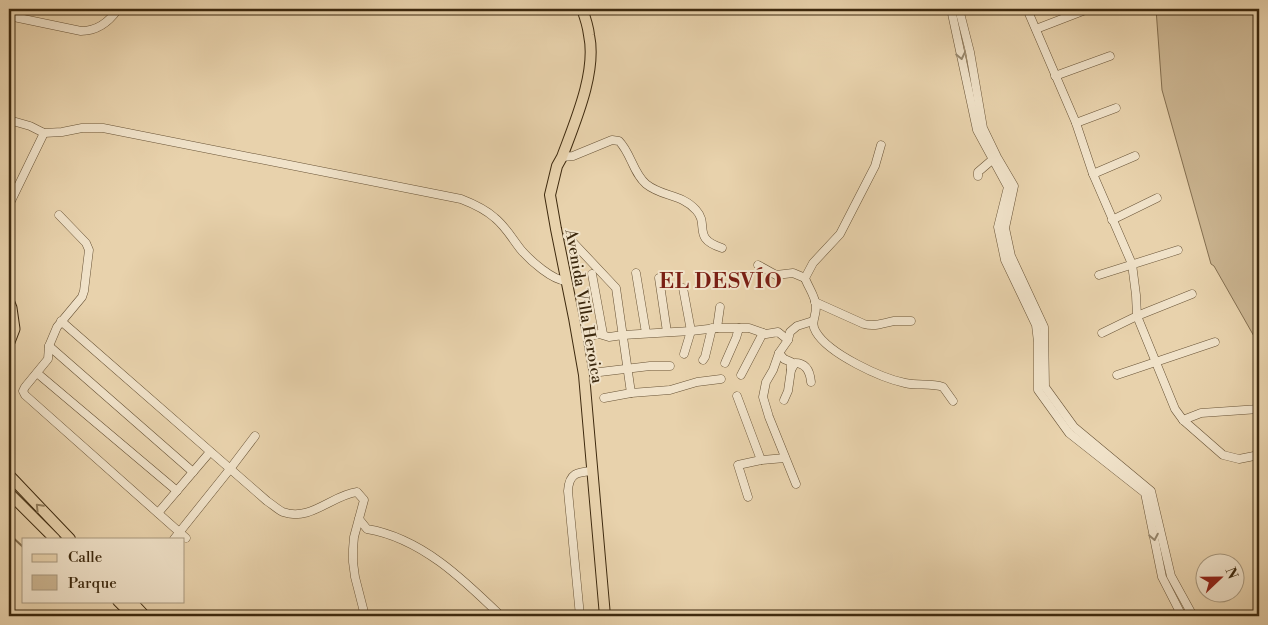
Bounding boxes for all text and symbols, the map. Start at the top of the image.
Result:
one-way arrow [955,52,966,61]
street label: Avenida Villa Heroica [560,227,608,386]
district label: EL DESVÍO [659,267,783,295]
one-way arrow [36,504,45,513]
one-way arrow [1148,533,1159,542]
legend [22,538,185,602]
text: Calle [68,548,102,567]
north arrow [1196,552,1246,602]
text: N [1221,565,1242,582]
text: Parque [68,574,117,593]

